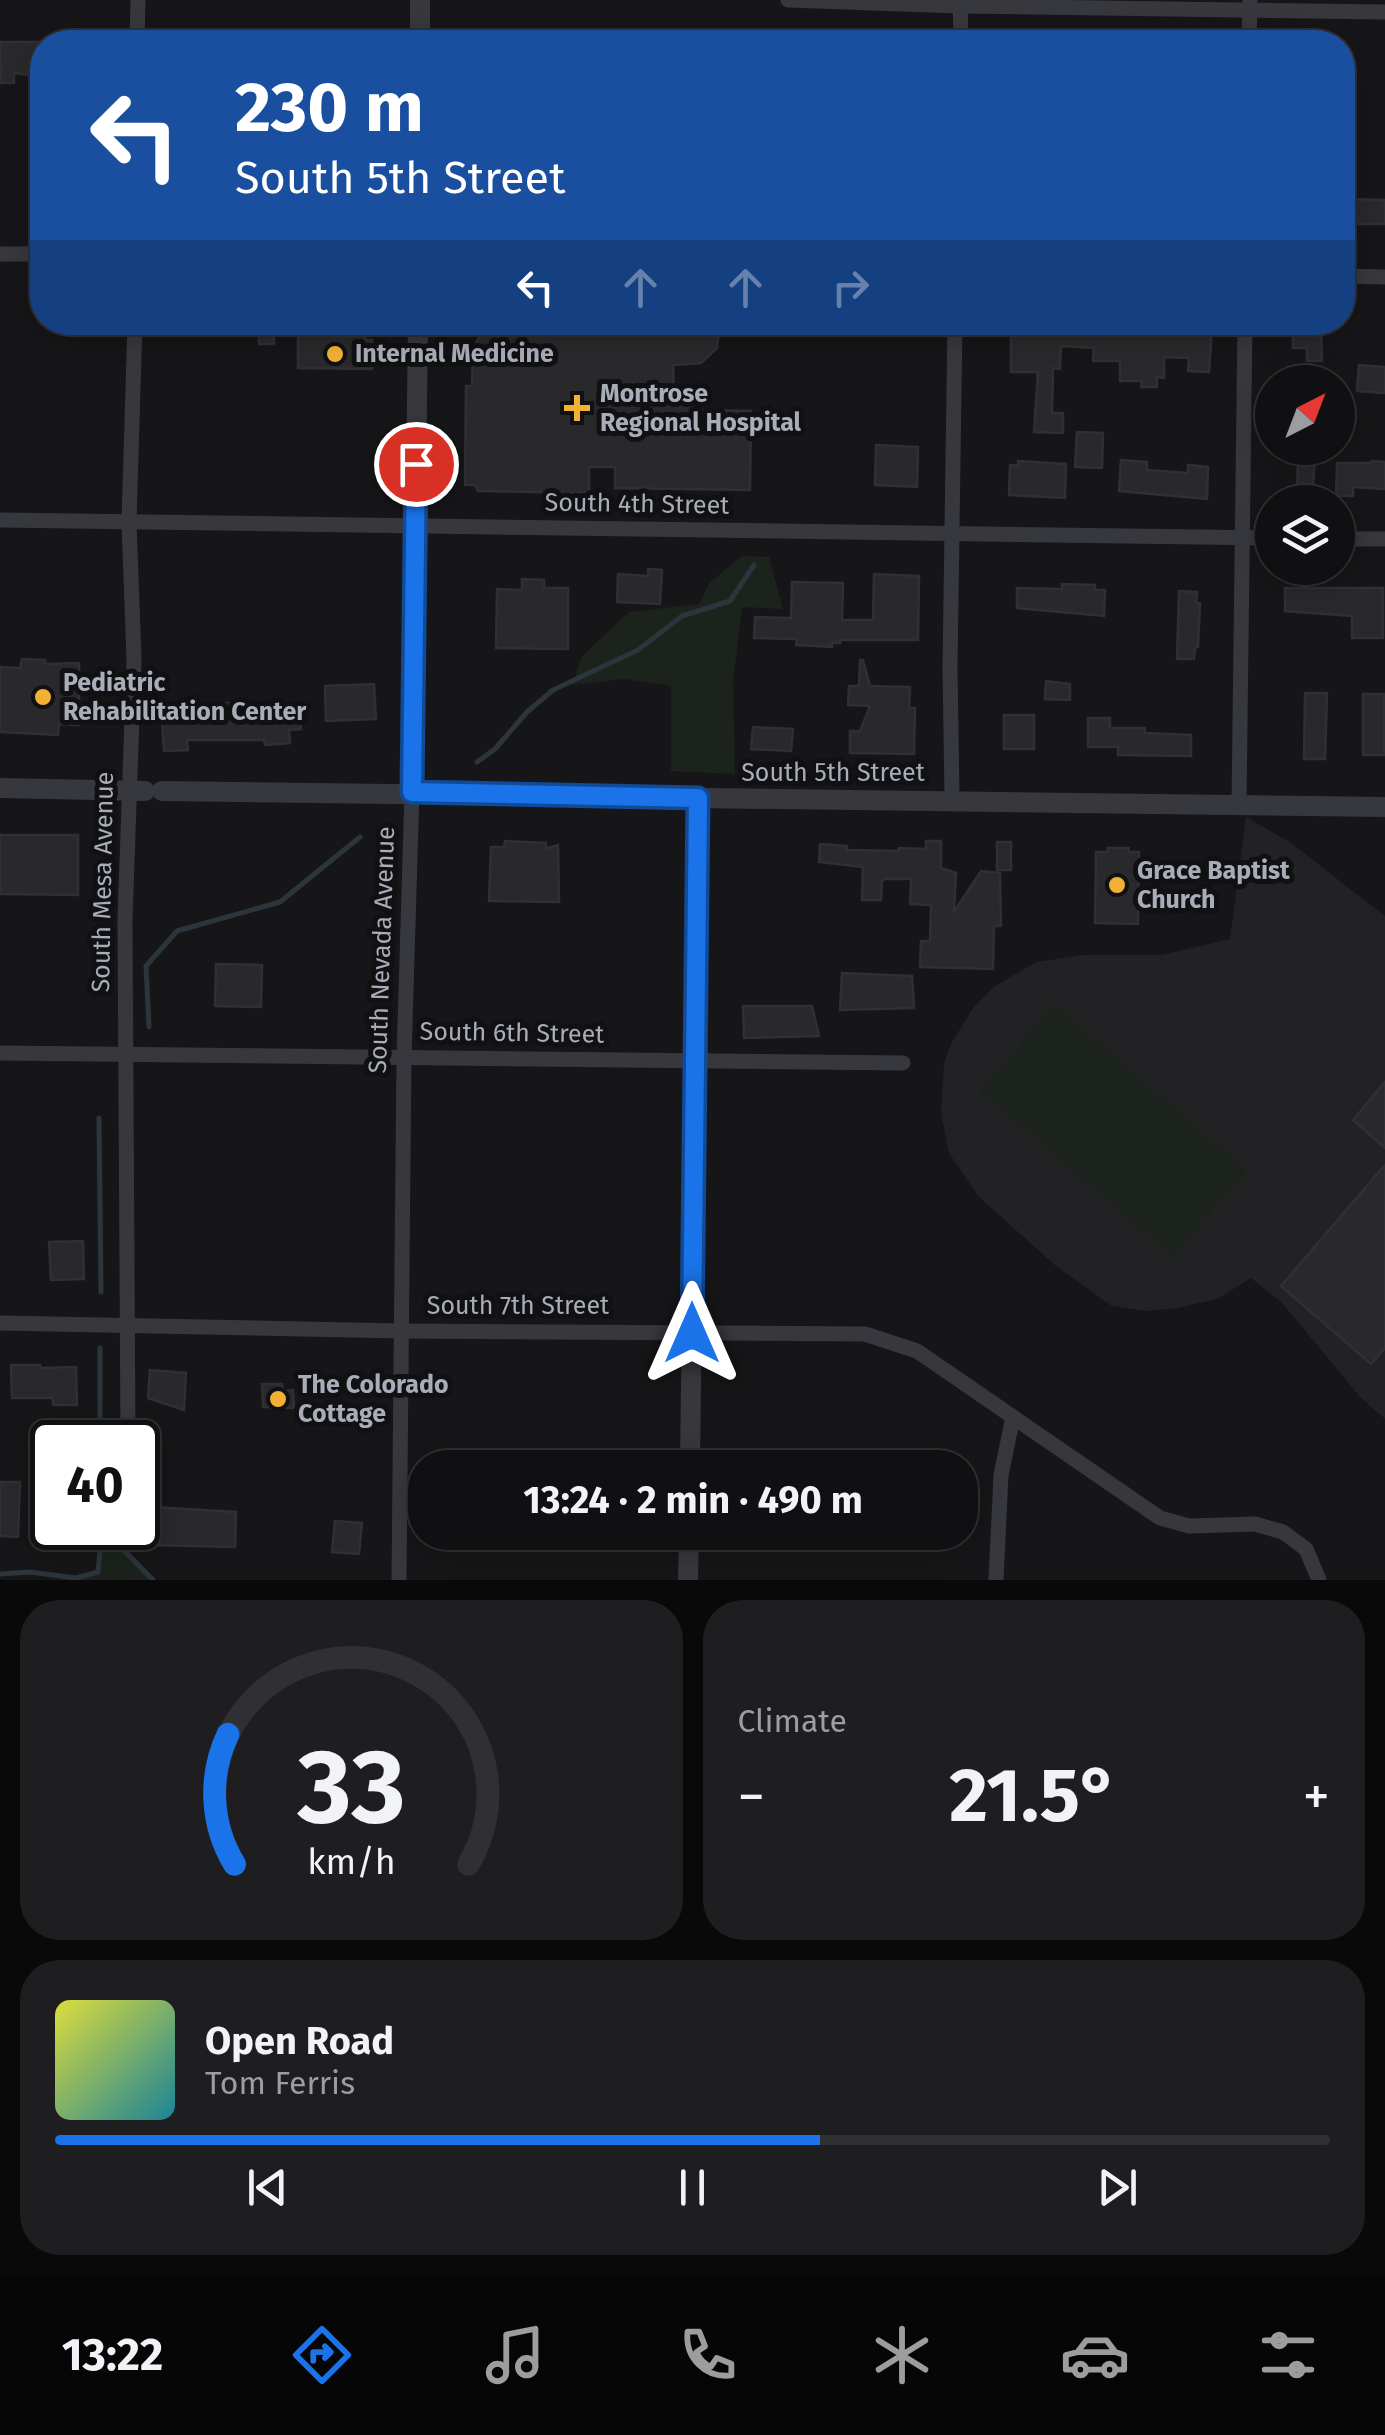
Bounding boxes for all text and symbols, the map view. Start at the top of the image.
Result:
text: 230 m [235,66,424,150]
icon: left [70,70,200,200]
text: South 5th Street [235,151,565,205]
icon: left [508,260,563,315]
icon: ahead [613,260,668,315]
icon: ahead [718,260,773,315]
icon: right [823,260,878,315]
place label: Internal Medicine [355,339,554,369]
marker: Internal Medicine [324,343,346,365]
north arrow [1255,365,1355,465]
map controls [1255,365,1355,585]
place label: Montrose Regional Hospital [600,379,802,438]
marker: Montrose Regional Hospital [564,395,590,421]
pin [374,422,459,507]
icon: arrive [389,437,444,492]
button: layers [1255,485,1355,585]
street label: South 4th Street [544,487,730,521]
place label: Pediatric Rehabilitation Center [63,668,307,727]
marker: Pediatric Rehabilitation Center [32,686,54,708]
street label: South 5th Street [741,758,926,788]
street label: South Mesa Avenue [86,771,120,993]
street label: South Nevada Avenue [363,826,401,1074]
place label: Grace Baptist Church [1137,856,1290,915]
marker: Grace Baptist Church [1106,874,1128,896]
street label: South 6th Street [419,1016,605,1050]
position arrow [640,1281,744,1385]
street label: South 7th Street [427,1291,610,1321]
place label: The Colorado Cottage [298,1370,448,1429]
marker: The Colorado Cottage [267,1388,289,1410]
speed limit sign: 40 [30,1420,160,1550]
text: 13:24 · 2 min · 490 m [523,1477,863,1523]
text: Climate [738,1702,847,1740]
text: 33 [296,1725,405,1850]
text: 21.5° [949,1751,1118,1841]
text: − [738,1764,765,1830]
text: + [1303,1764,1330,1830]
text: km/h [307,1841,395,1883]
text: Open Road [205,2018,394,2064]
text: Tom Ferris [205,2064,355,2102]
icon: previous [240,2160,295,2215]
icon: pause [665,2160,720,2215]
icon: next [1090,2160,1145,2215]
icon: directions [287,2320,357,2390]
icon: music [480,2320,550,2390]
icon: phone [673,2320,743,2390]
icon: climate [867,2320,937,2390]
icon: car [1060,2320,1130,2390]
icon: filters [1253,2320,1323,2390]
text: 13:22 [62,2328,163,2382]

